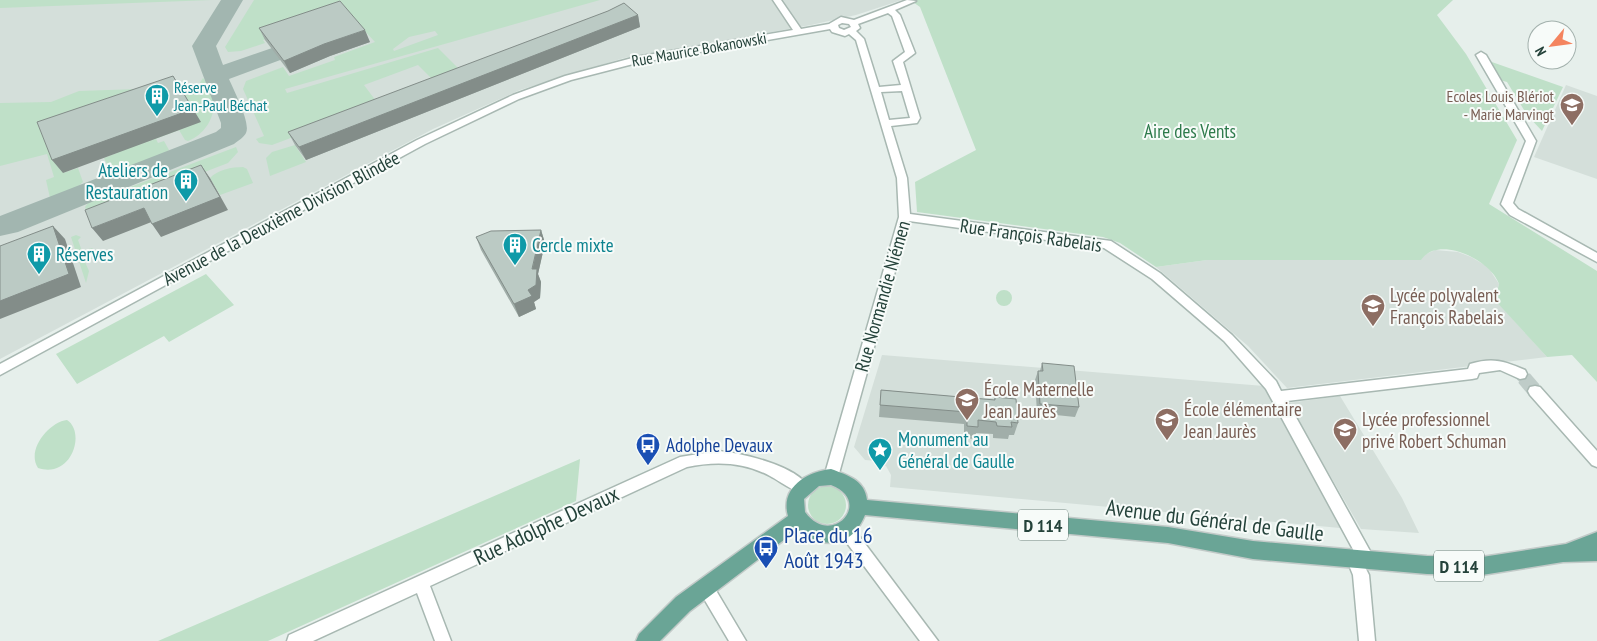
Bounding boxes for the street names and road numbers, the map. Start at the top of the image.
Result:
street label: Rue Maurice Bokanowski [630,27,768,71]
street label: Avenue de la Deuxième Division Blindée [159,145,404,291]
street label: Rue François Rabelais [959,213,1103,257]
street label: Rue Normandie Niémen [849,218,915,374]
street label: Rue Adolphe Devaux [469,479,623,571]
street label: Avenue du Général de Gaulle [1105,493,1325,547]
road number: D 114 [1018,510,1068,540]
road number: D 114 [1434,550,1484,582]

